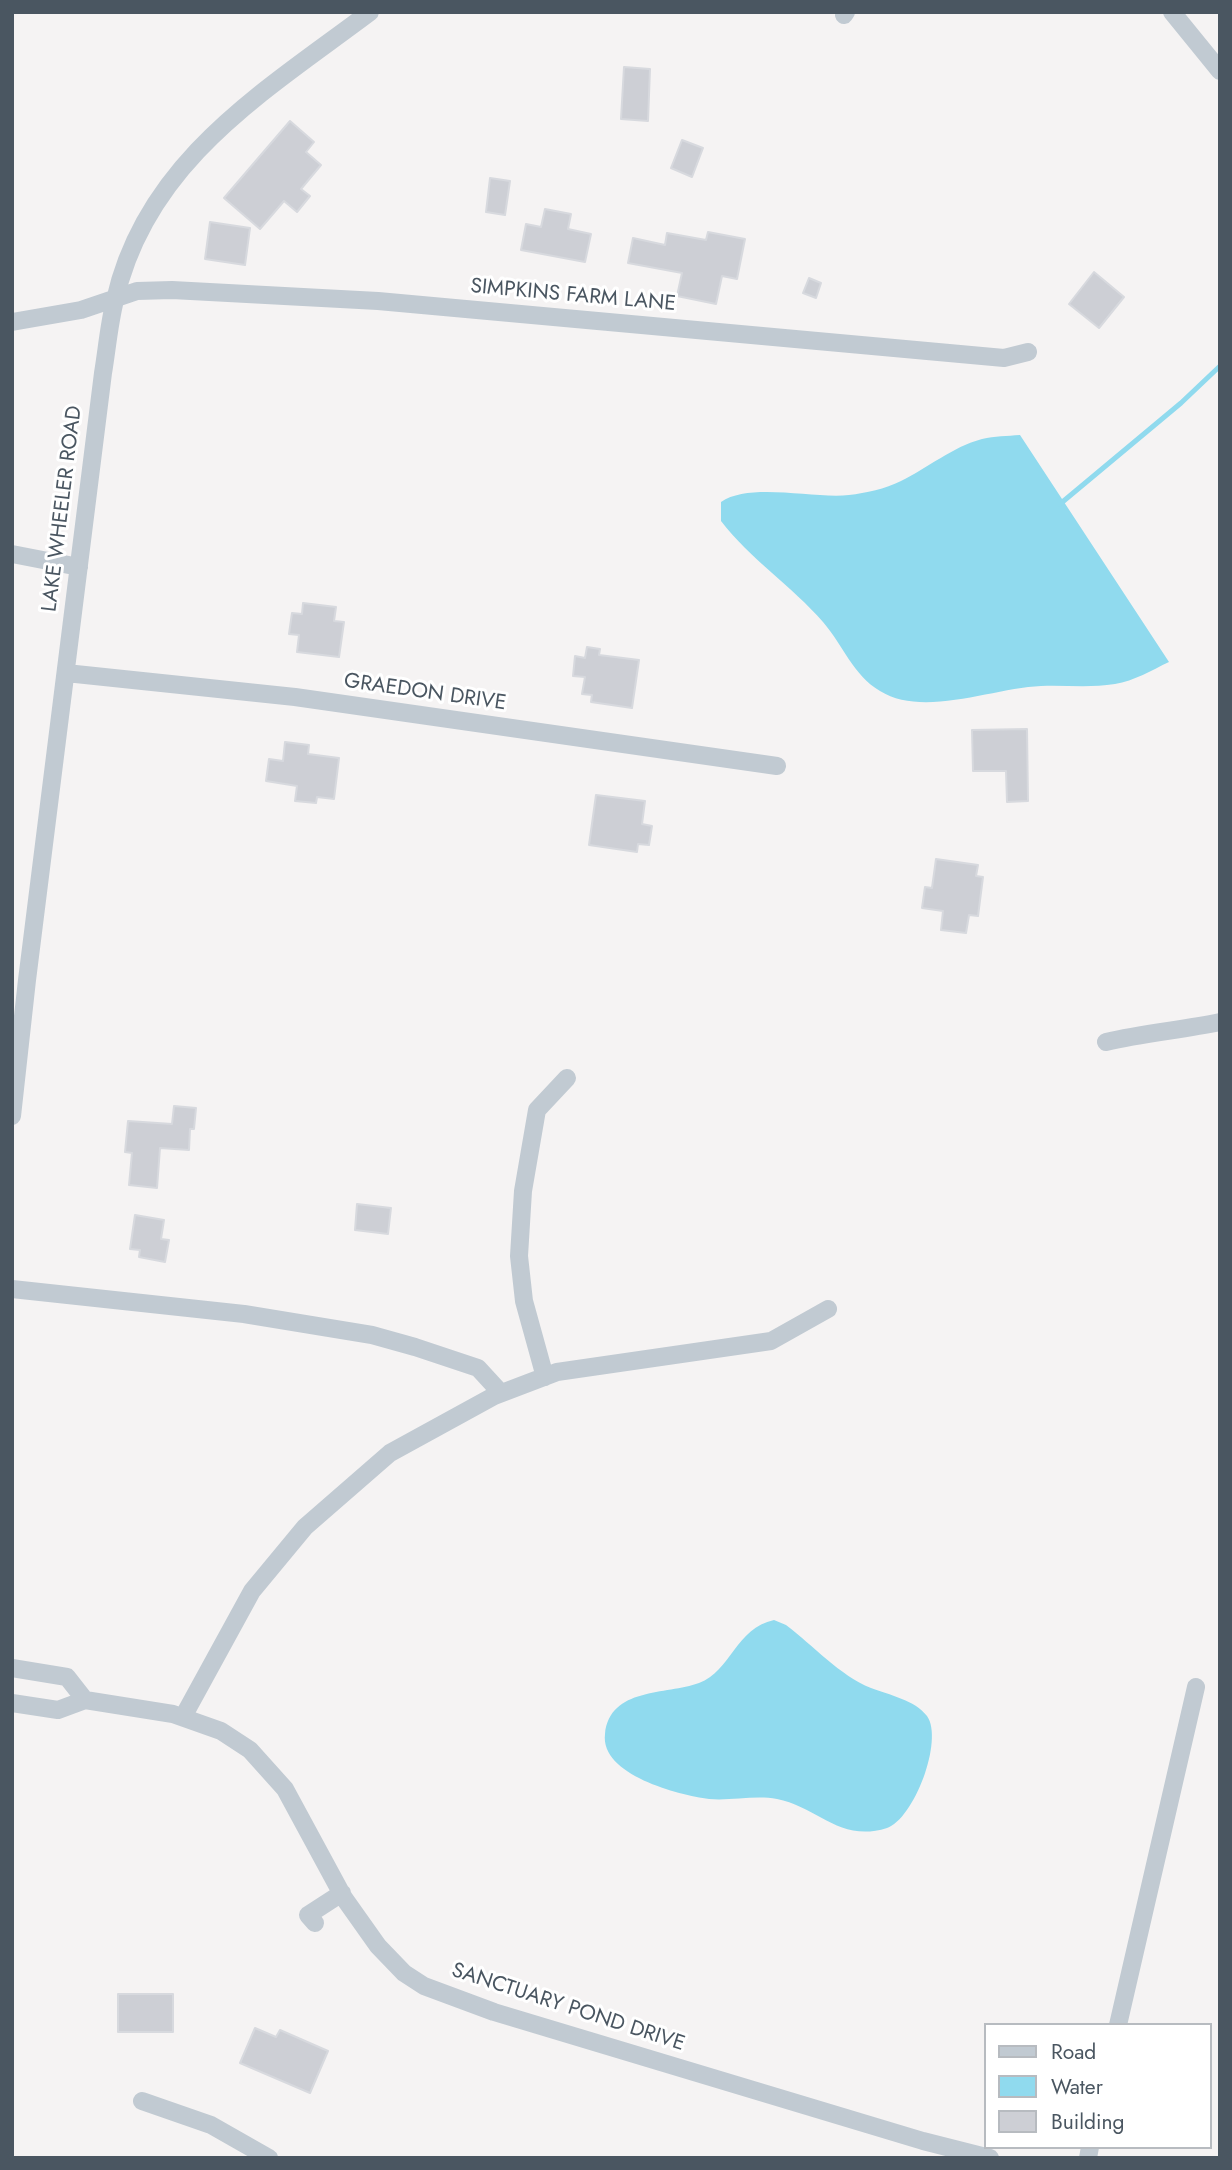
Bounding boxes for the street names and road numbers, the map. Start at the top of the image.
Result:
street label: SIMPKINS FARM LANE [469,274,677,318]
street label: LAKE WHEELER ROAD [38,404,88,614]
street label: GRAEDON DRIVE [342,669,508,717]
street label: SANCTUARY POND DRIVE [448,1958,688,2058]

